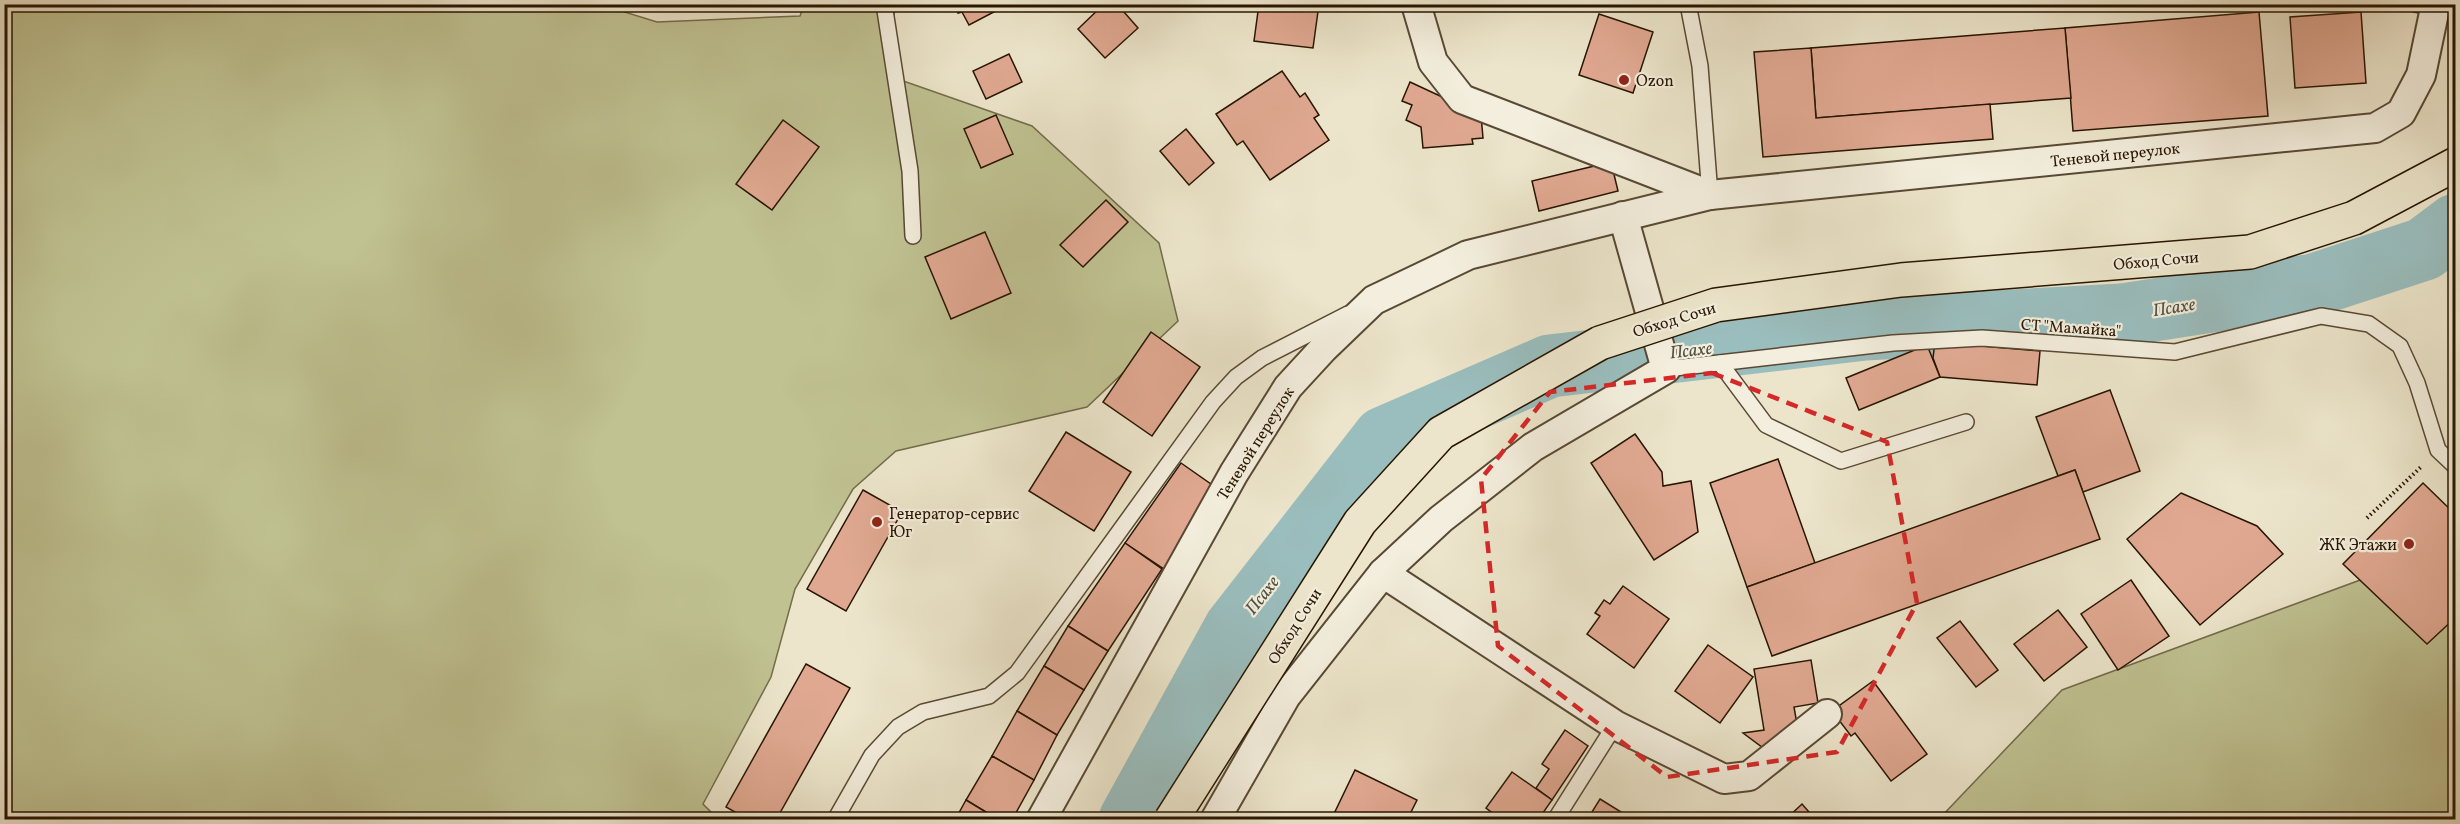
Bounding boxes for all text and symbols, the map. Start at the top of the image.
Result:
place label: Ozon [1636,71,1674,93]
marker: Ozon [1617,73,1631,87]
street label: Теневой переулок [2049,138,2182,174]
street label: Обход Сочи [2112,247,2200,277]
water label: Псахе [2151,293,2198,324]
street label: Обход Сочи [1630,298,1719,344]
street label: СТ "Мамайка" [2020,315,2122,343]
water label: Псахе [1668,336,1714,366]
street label: Теневой переулок [1213,383,1301,505]
place label: Генератор-сервис Юг [889,504,1020,544]
marker: Генератор-сервис Юг [870,515,884,529]
place label: ЖК Этажи [2319,535,2397,557]
marker: ЖК Этажи [2402,537,2416,551]
water label: Псахе [1240,571,1286,620]
street label: Обход Сочи [1264,585,1328,669]

